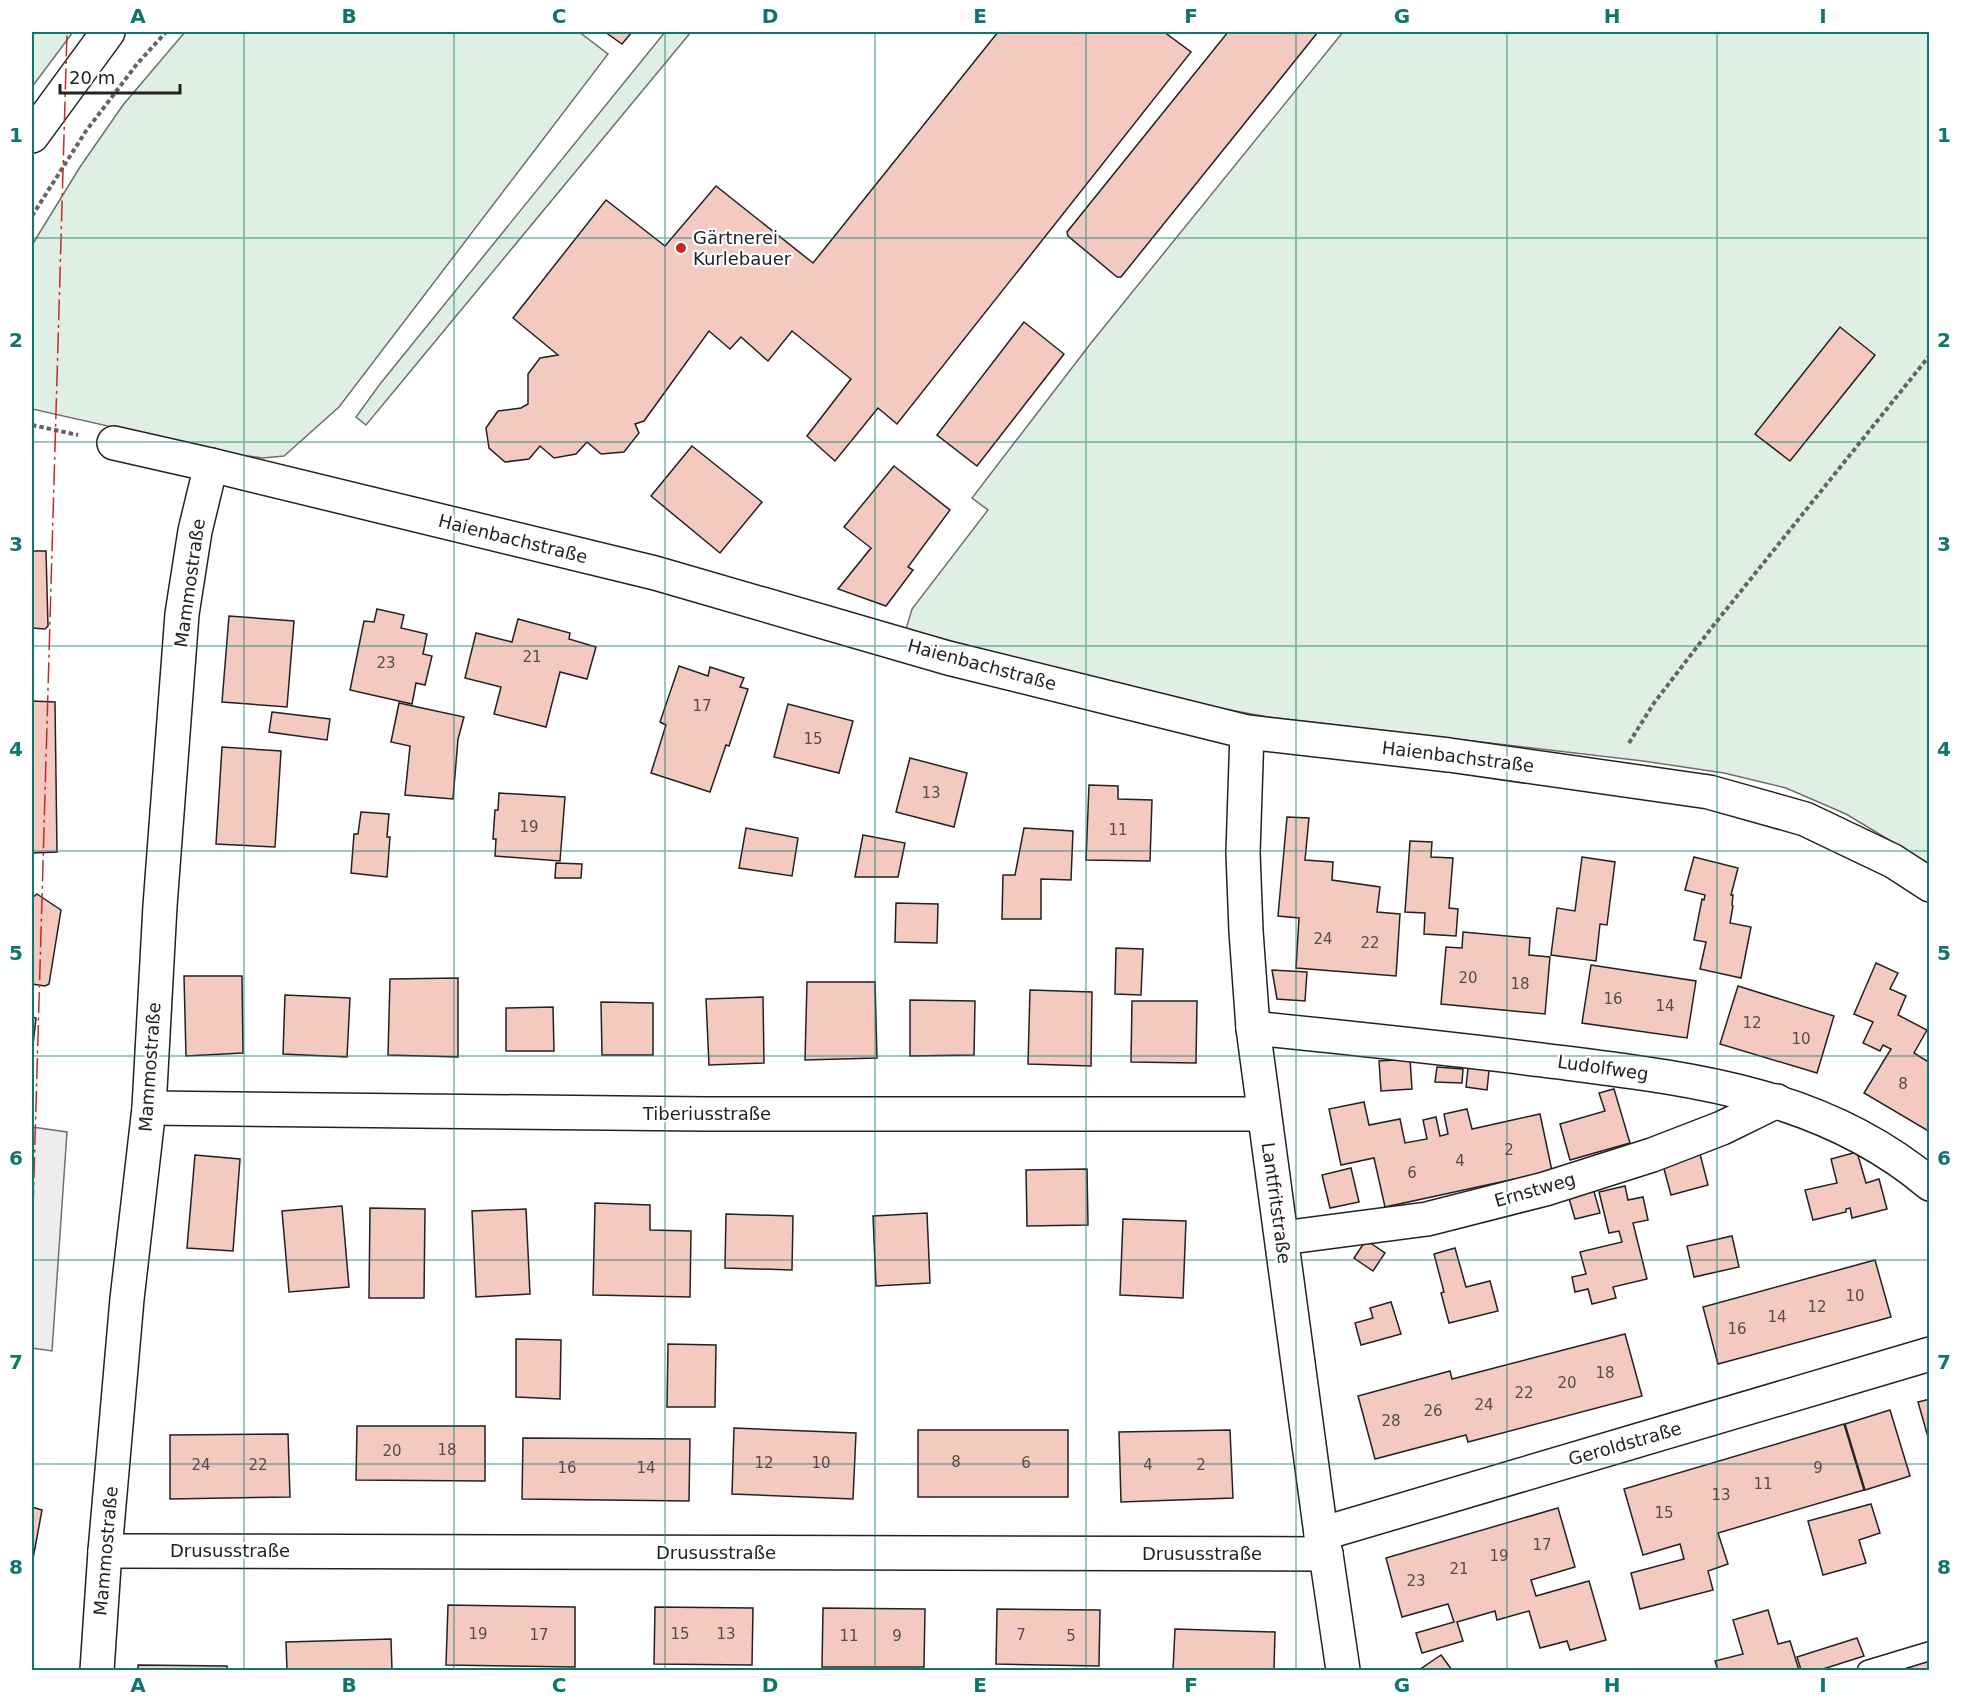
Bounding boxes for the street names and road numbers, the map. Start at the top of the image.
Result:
street label: Haienbachstraße [436,510,590,567]
street label: Mammostraße [170,517,209,649]
street label: Haienbachstraße [905,635,1059,694]
street label: Haienbachstraße [1381,737,1535,776]
street label: Mammostraße [134,1001,165,1133]
street label: Ludolfweg [1556,1051,1650,1084]
street label: Tiberiusstraße [642,1103,771,1124]
street label: Lantfritstraße [1258,1141,1295,1265]
street label: Ernstweg [1492,1168,1578,1211]
street label: Geroldstraße [1566,1417,1684,1470]
street label: Mammostraße [89,1485,122,1617]
street label: Drususstraße [170,1540,290,1561]
street label: Drususstraße [656,1542,776,1563]
street label: Drususstraße [1142,1543,1262,1564]

